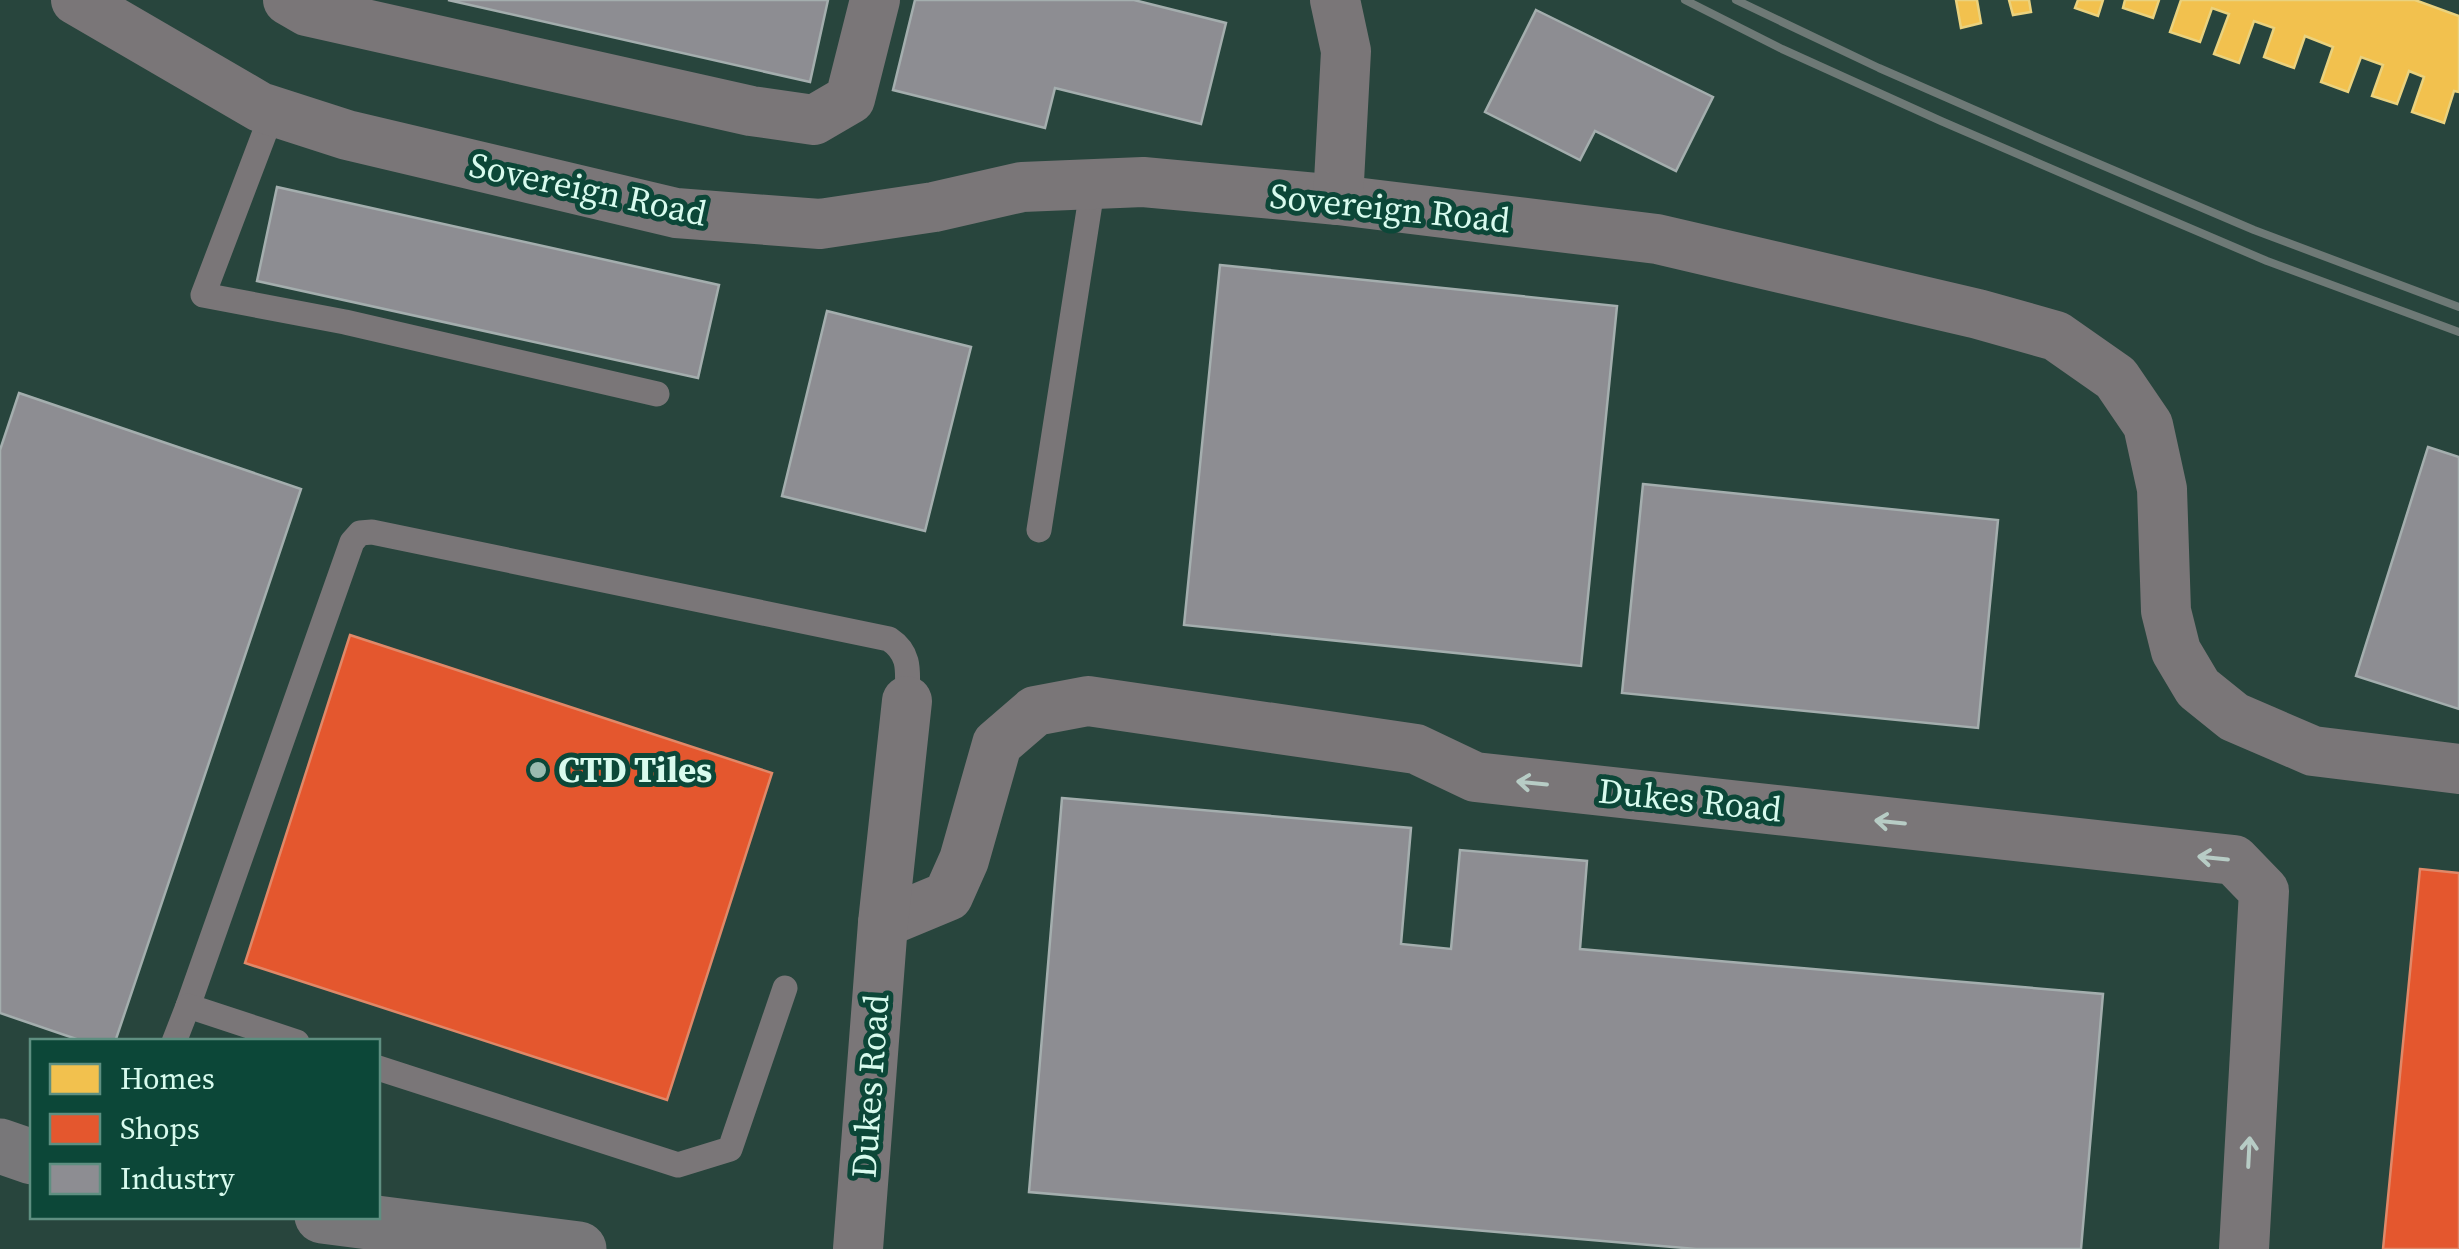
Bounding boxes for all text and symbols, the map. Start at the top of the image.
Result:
street label: Sovereign Road [465,140,711,238]
street label: Sovereign Road [1267,172,1513,245]
place label: CTD Tiles [558,746,712,794]
marker: CTD Tiles [527,759,549,781]
street label: Dukes Road [1596,767,1784,834]
one-way arrow [1516,774,1549,793]
one-way arrow [1874,812,1907,831]
one-way arrow [2197,848,2230,867]
street label: Dukes Road [840,992,900,1180]
legend [30,1039,380,1219]
text: Homes [120,1058,215,1099]
text: Shops [120,1108,200,1149]
one-way arrow [2240,1136,2259,1168]
text: Industry [120,1158,235,1199]

